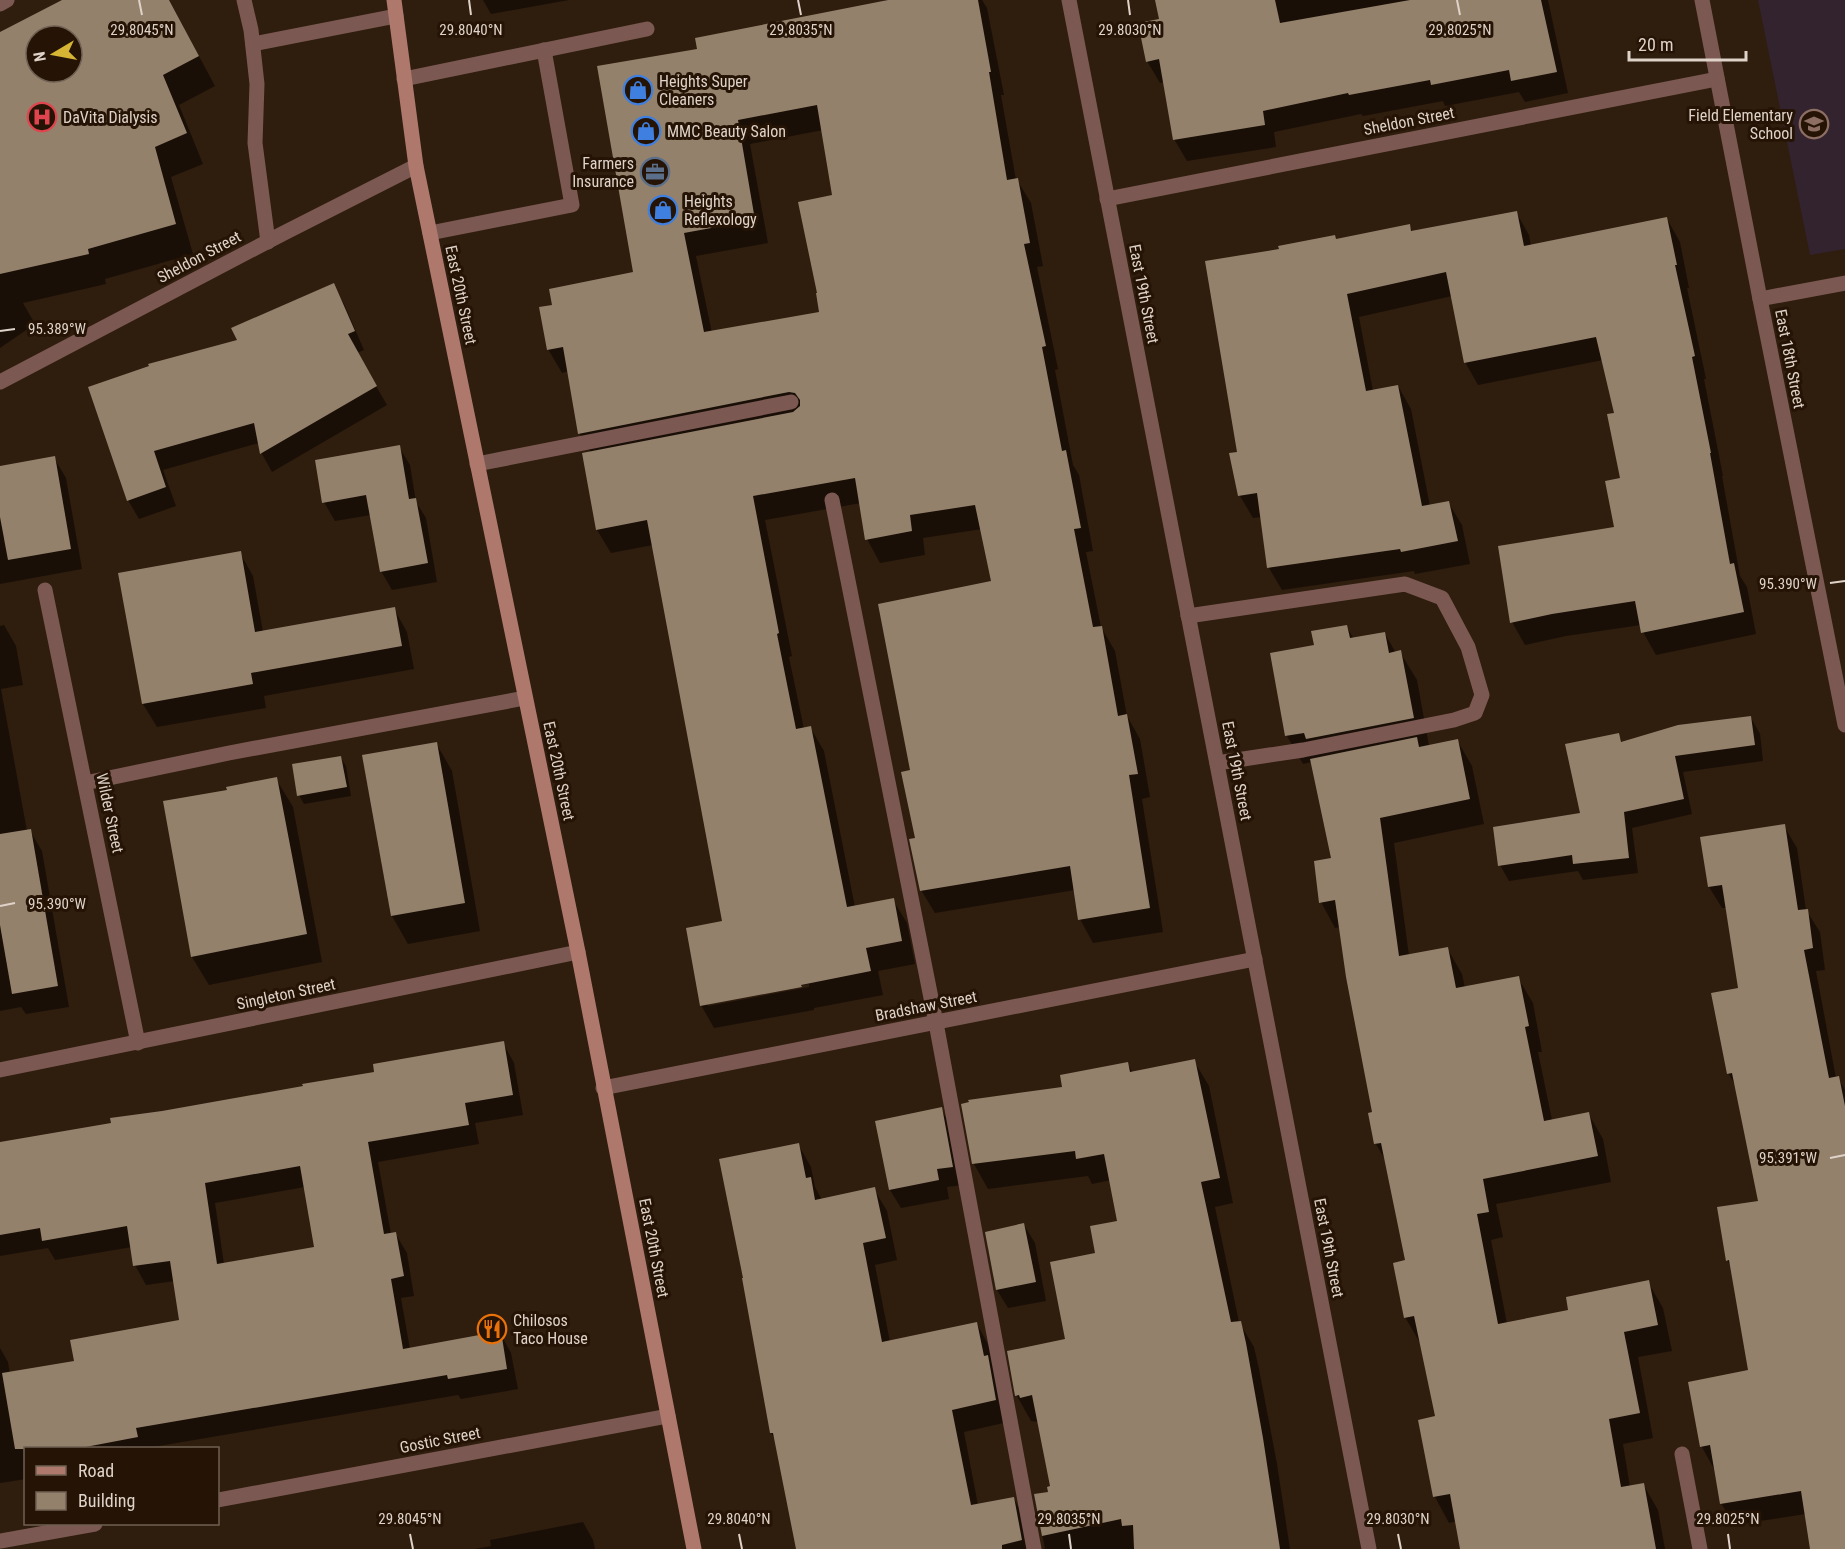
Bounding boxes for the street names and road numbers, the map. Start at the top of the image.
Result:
street label: Sheldon Street [1362,103,1456,139]
street label: Sheldon Street [154,227,244,287]
street label: East 19th Street [1125,243,1163,346]
street label: East 20th Street [441,244,481,347]
street label: East 18th Street [1771,308,1809,411]
street label: East 20th Street [539,720,579,823]
street label: East 19th Street [1218,720,1256,823]
street label: Wilder Street [92,771,128,855]
street label: Singleton Street [235,974,337,1014]
street label: Bradshaw Street [874,987,979,1025]
street label: East 20th Street [635,1197,673,1300]
street label: East 19th Street [1310,1197,1348,1300]
street label: Gostic Street [398,1423,482,1457]

